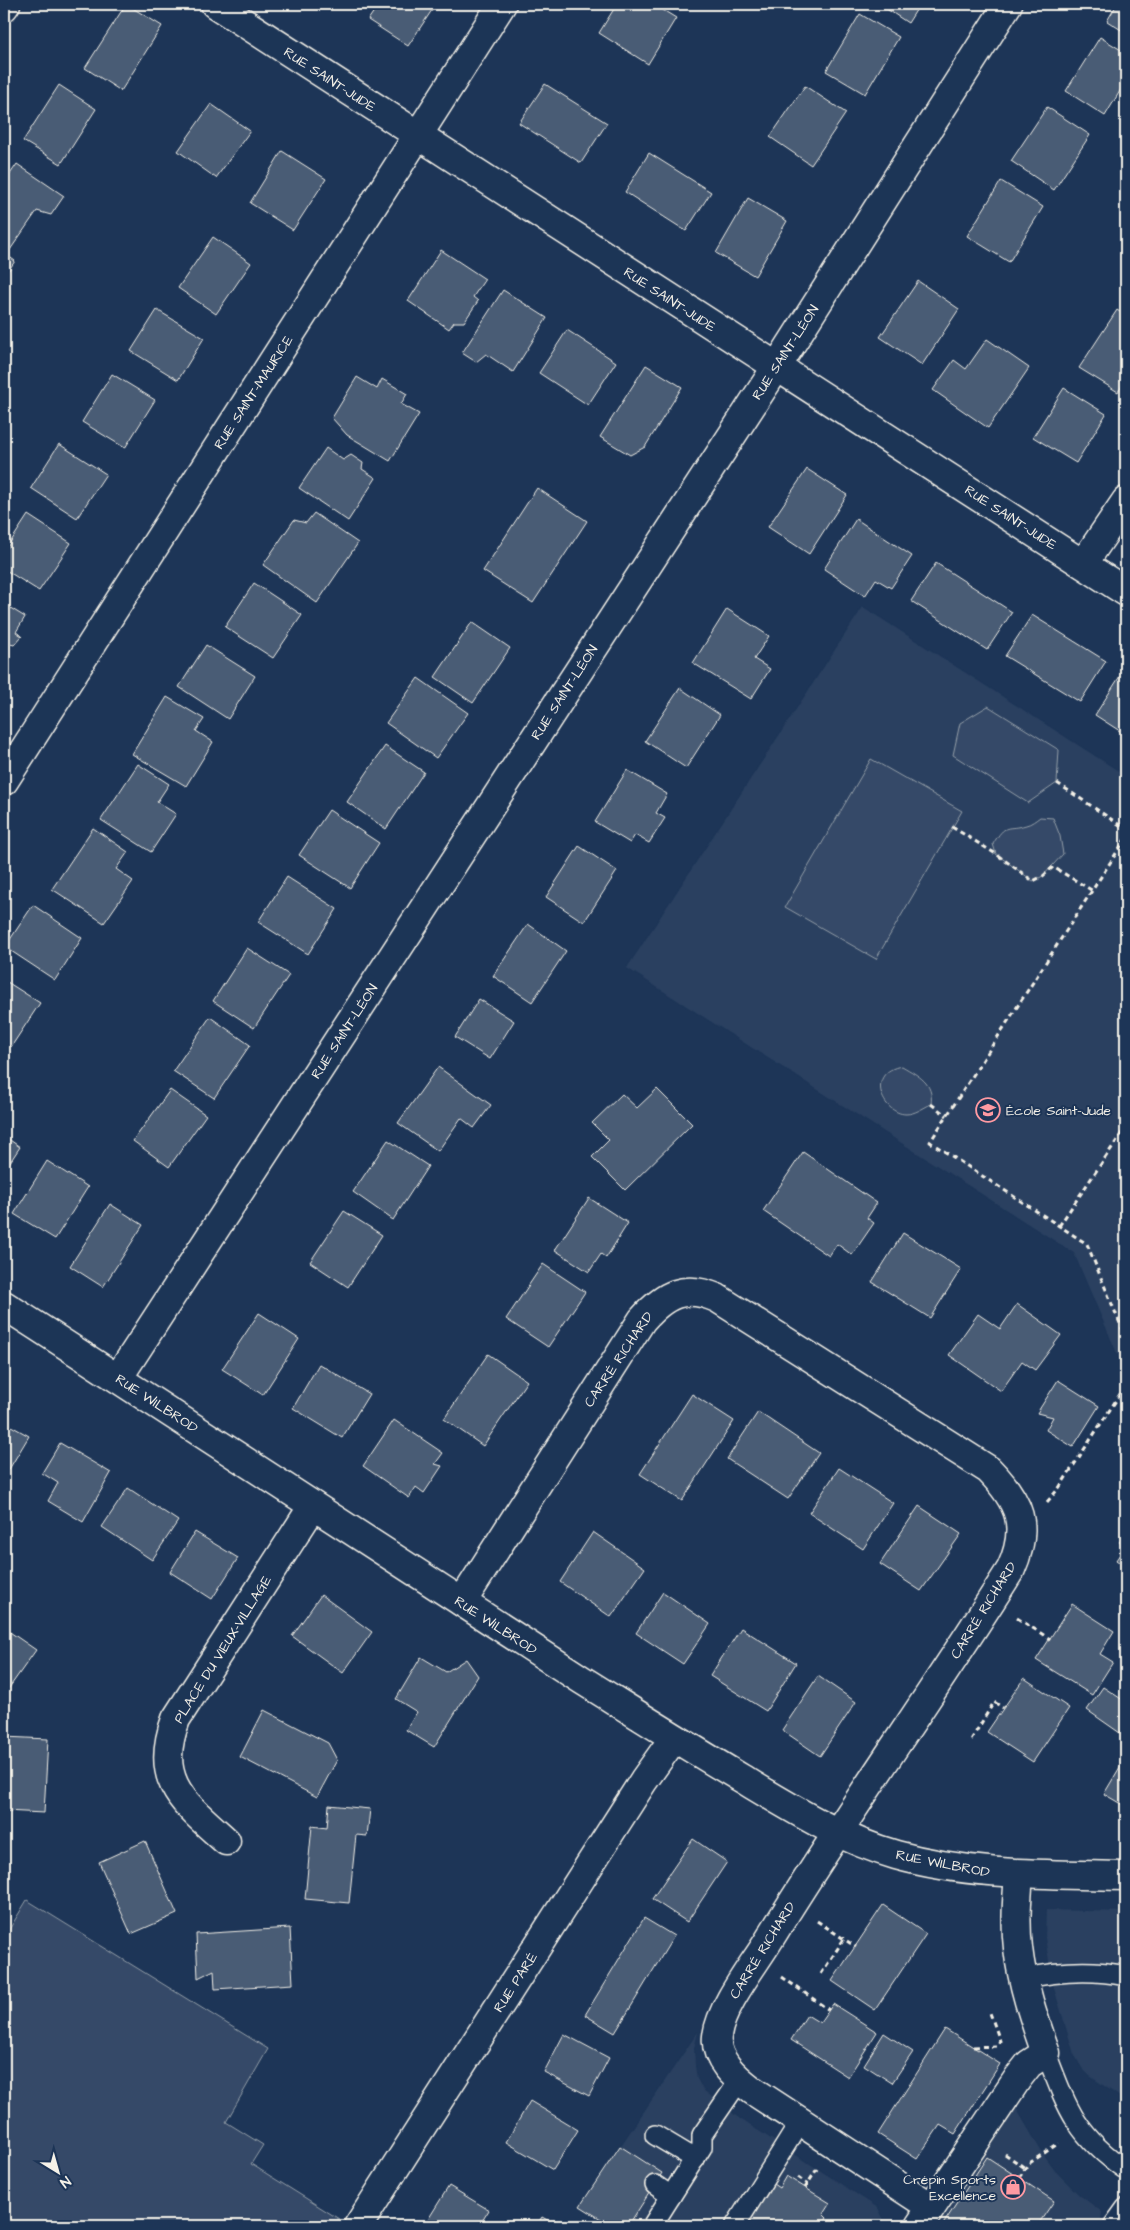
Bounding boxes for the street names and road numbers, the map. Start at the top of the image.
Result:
street label: RUE SAINT-JUDE [279,43,380,118]
street label: RUE SAINT-JUDE [619,263,720,338]
street label: RUE SAINT-LÉON [748,301,824,404]
street label: RUE SAINT-MAURICE [209,331,299,454]
street label: RUE SAINT-JUDE [960,481,1061,556]
street label: RUE SAINT-LÉON [527,641,603,744]
street label: RUE SAINT-LÉON [307,980,383,1083]
street label: CARRÉ RICHARD [579,1308,658,1411]
street label: RUE WILBROD [111,1370,202,1438]
street label: CARRÉ RICHARD [946,1558,1022,1663]
street label: PLACE DU VIEUX-VILLAGE [169,1571,277,1727]
street label: RUE WILBROD [450,1592,541,1660]
street label: RUE WILBROD [894,1845,991,1883]
street label: CARRÉ RICHARD [725,1898,801,2003]
street label: RUE PARÉ [489,1948,543,2016]

